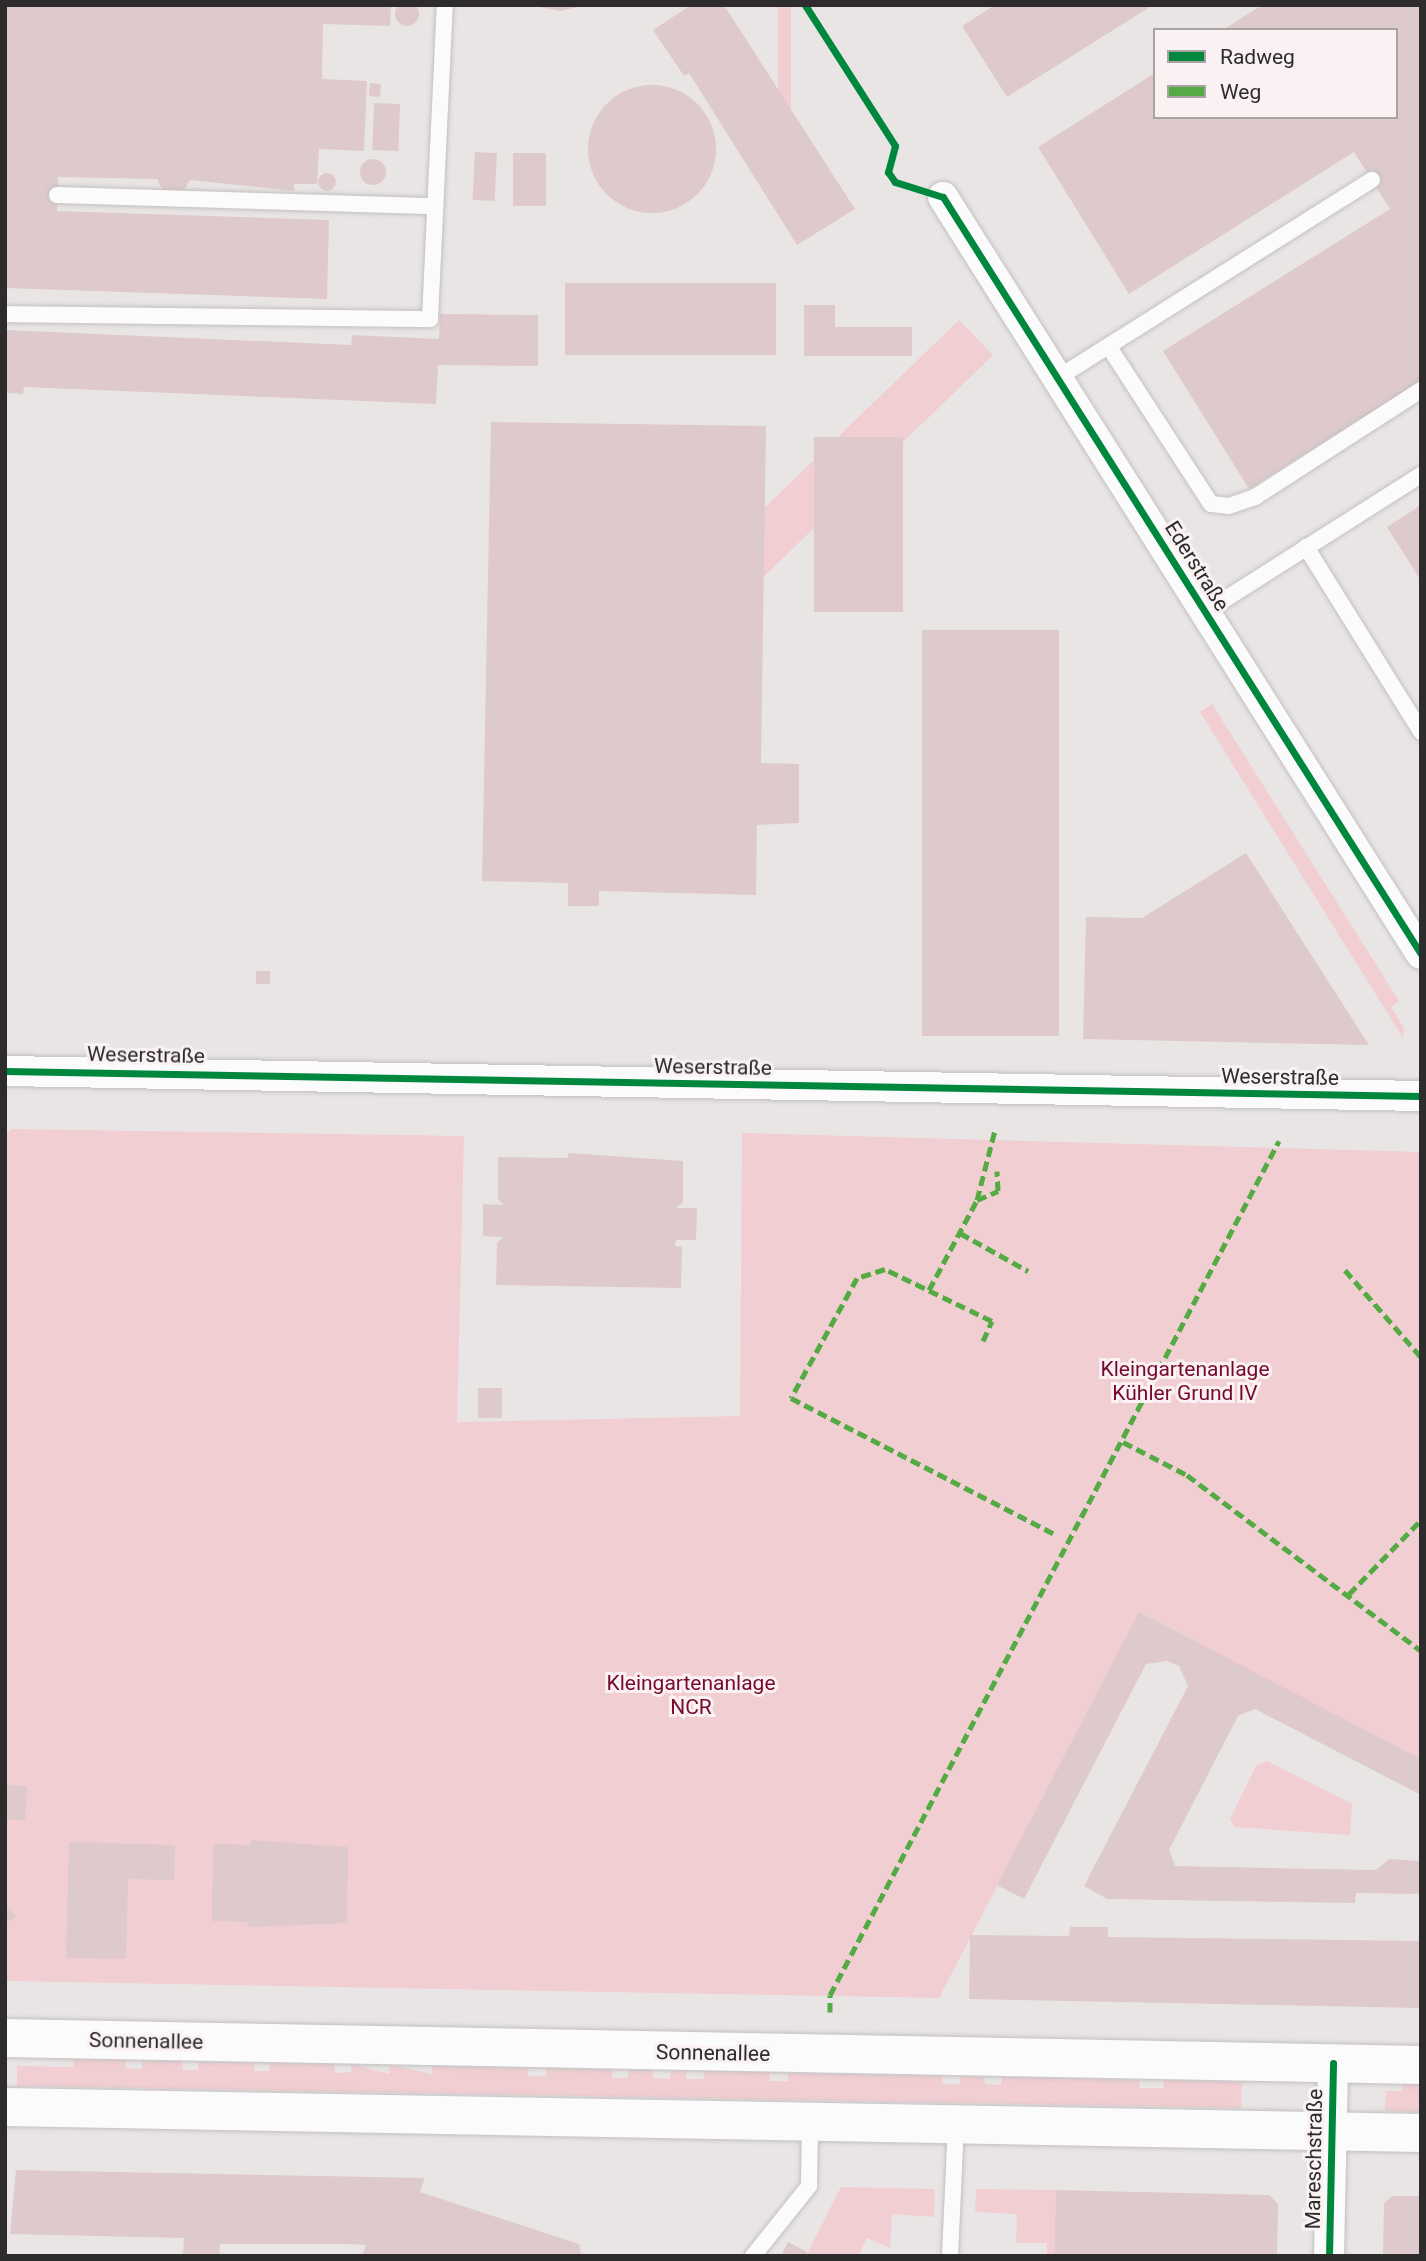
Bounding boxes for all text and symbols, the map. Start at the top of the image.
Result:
legend [1153,28,1398,119]
text: Radweg [1220,45,1295,69]
text: Weg [1220,80,1261,104]
street label: Ederstraße [1159,516,1235,616]
street label: Weserstraße [87,1041,205,1069]
street label: Weserstraße [654,1053,772,1081]
street label: Weserstraße [1221,1063,1339,1091]
park label: Kleingartenanlage Kühler Grund IV [1100,1356,1270,1406]
park label: Kleingartenanlage NCR [606,1670,776,1720]
street label: Sonnenallee [89,2027,203,2055]
street label: Sonnenallee [656,2039,770,2067]
street label: Mareschstraße [1300,2088,1328,2230]

